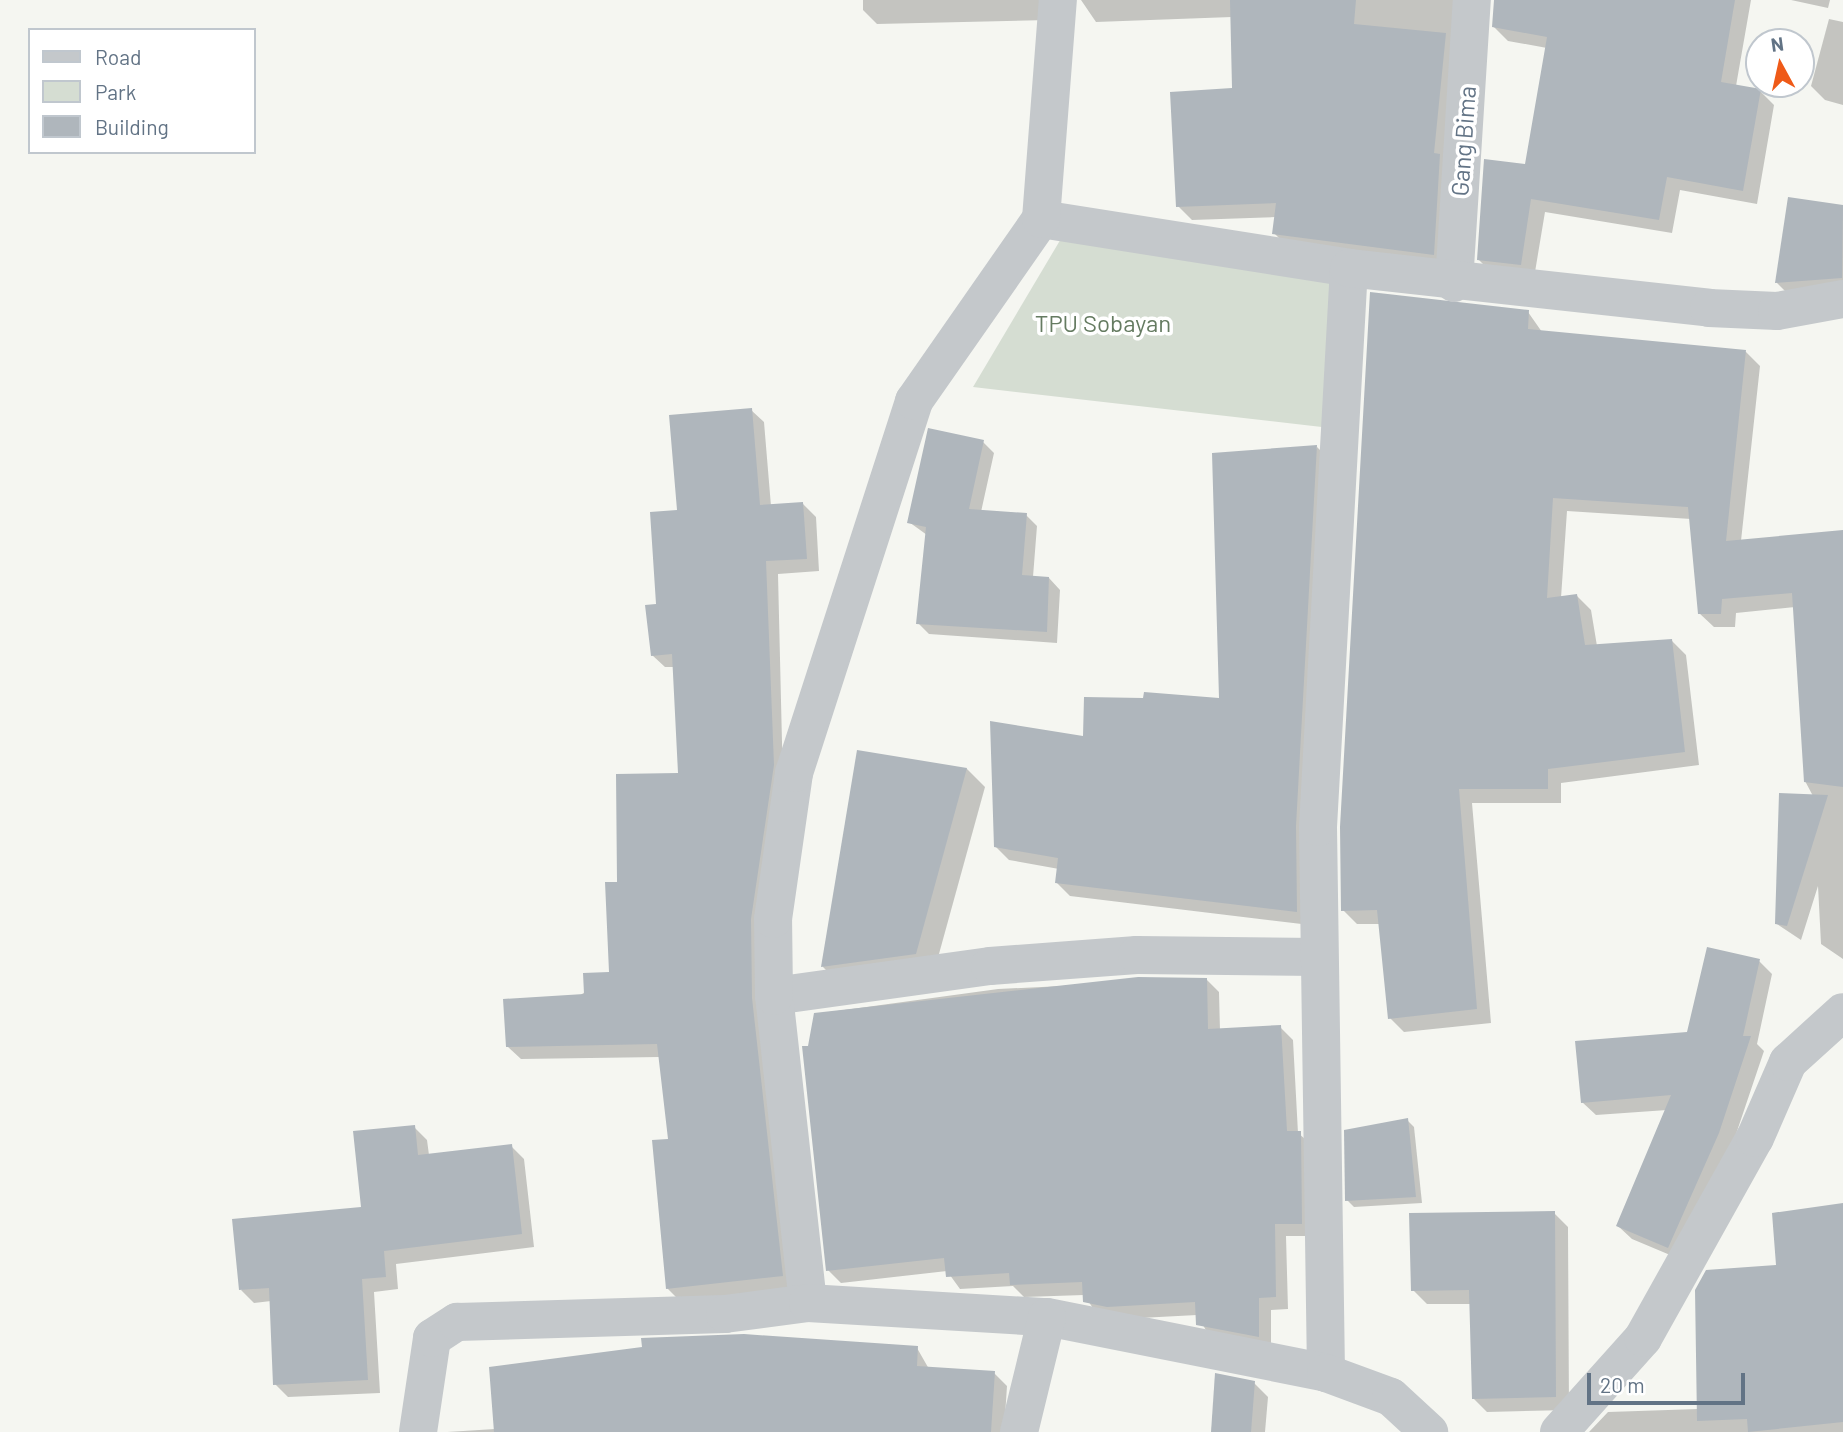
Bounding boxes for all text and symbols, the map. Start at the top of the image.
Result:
legend [28,28,256,154]
north arrow [1745,28,1815,98]
text: N [1769,31,1785,56]
text: Road [95,44,141,69]
text: Park [95,79,136,104]
street label: Gang Bima [1445,85,1481,197]
text: Building [95,114,169,139]
park label: TPU Sobayan [1035,309,1171,337]
scale bar [1591,1358,1748,1402]
text: 20 m [1600,1372,1645,1397]

